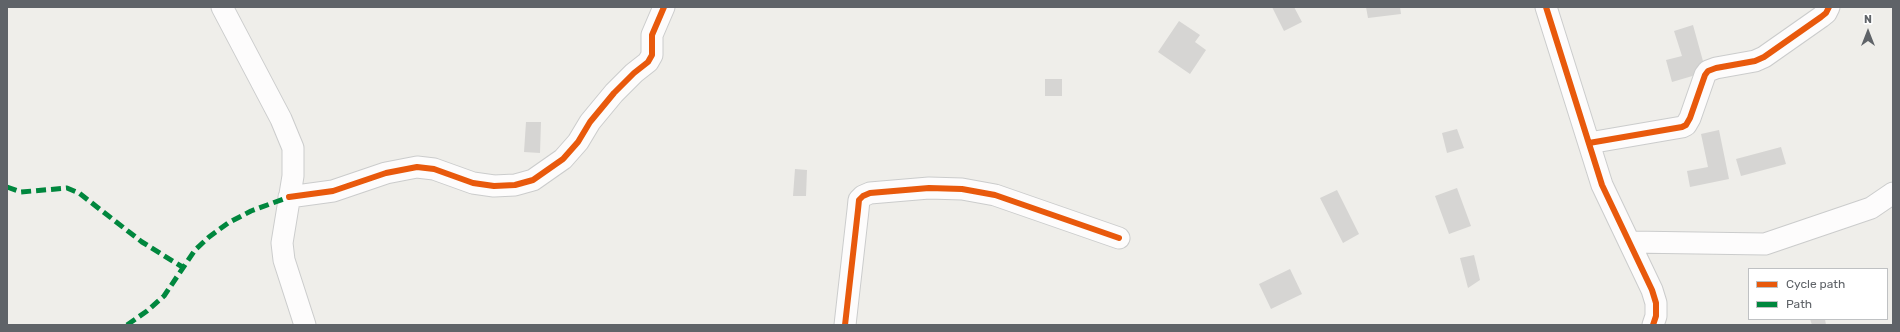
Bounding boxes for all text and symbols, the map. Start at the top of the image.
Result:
north arrow [1848,12,1888,52]
text: N [1864,13,1872,26]
legend [1748,268,1888,320]
text: Cycle path [1786,277,1845,291]
text: Path [1786,297,1812,311]

